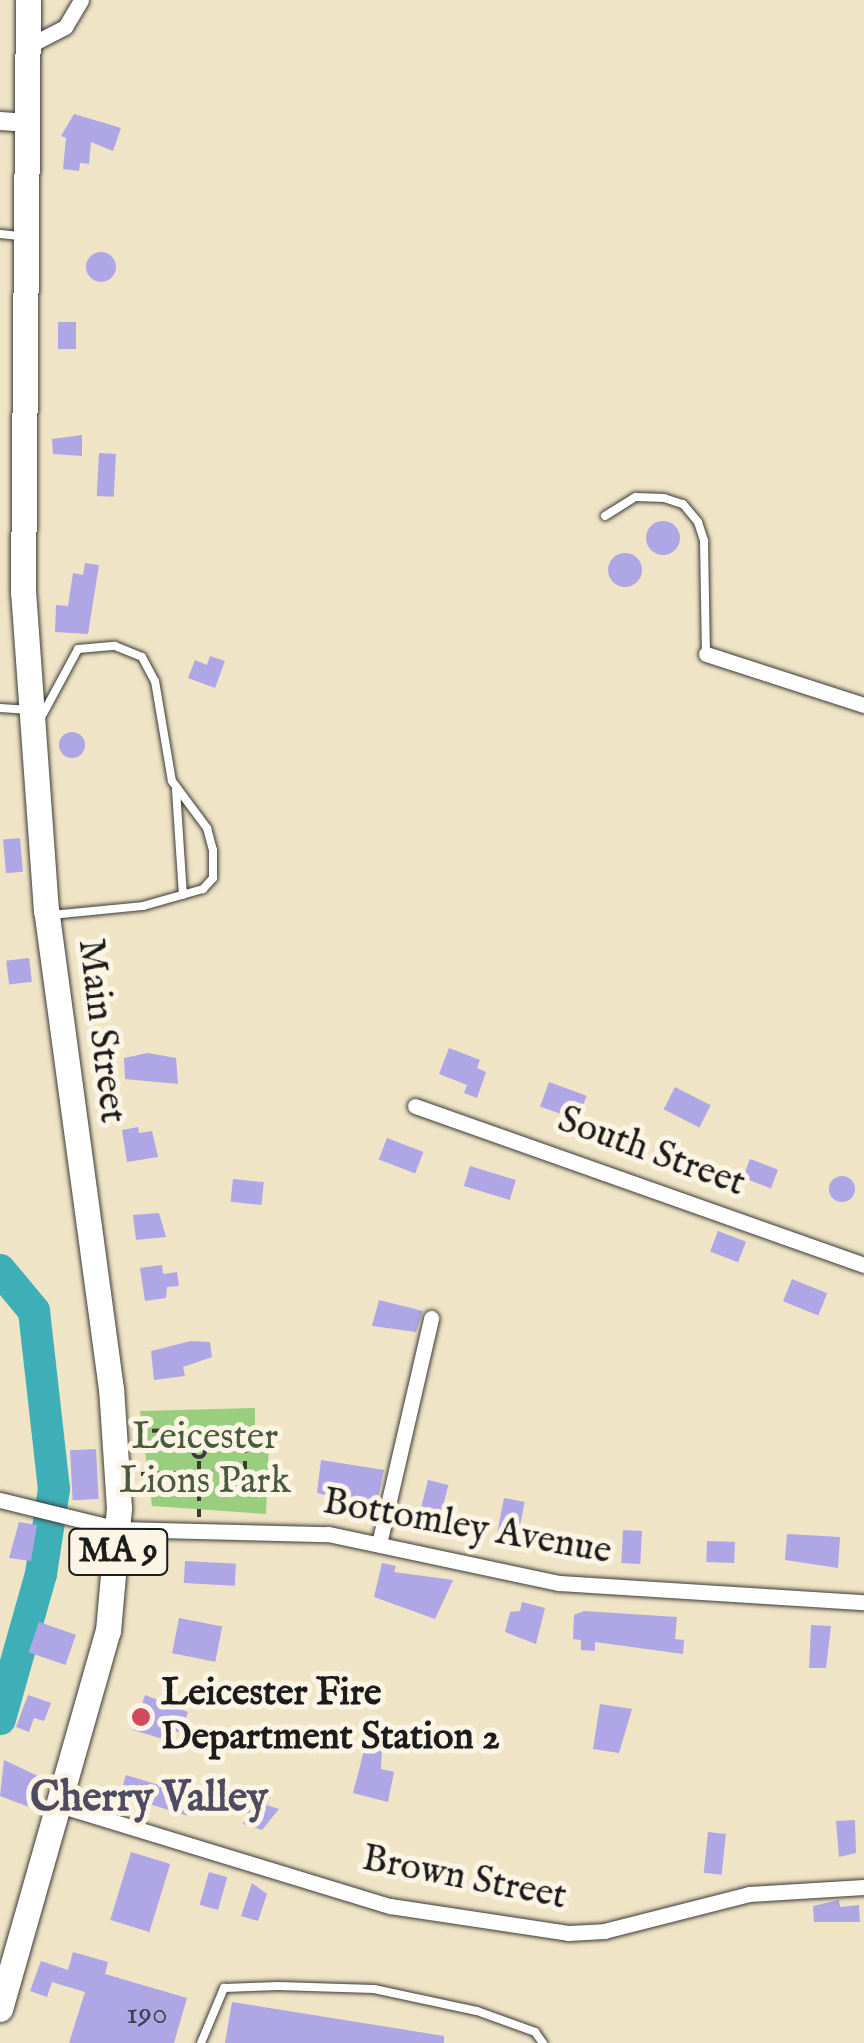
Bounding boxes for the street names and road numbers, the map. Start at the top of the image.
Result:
street label: Main Street [66,936,134,1126]
street label: South Street [551,1098,751,1208]
street label: Bottomley Avenue [319,1480,615,1576]
road number: MA 9 [68,1522,168,1582]
street label: Brown Street [358,1837,570,1921]

